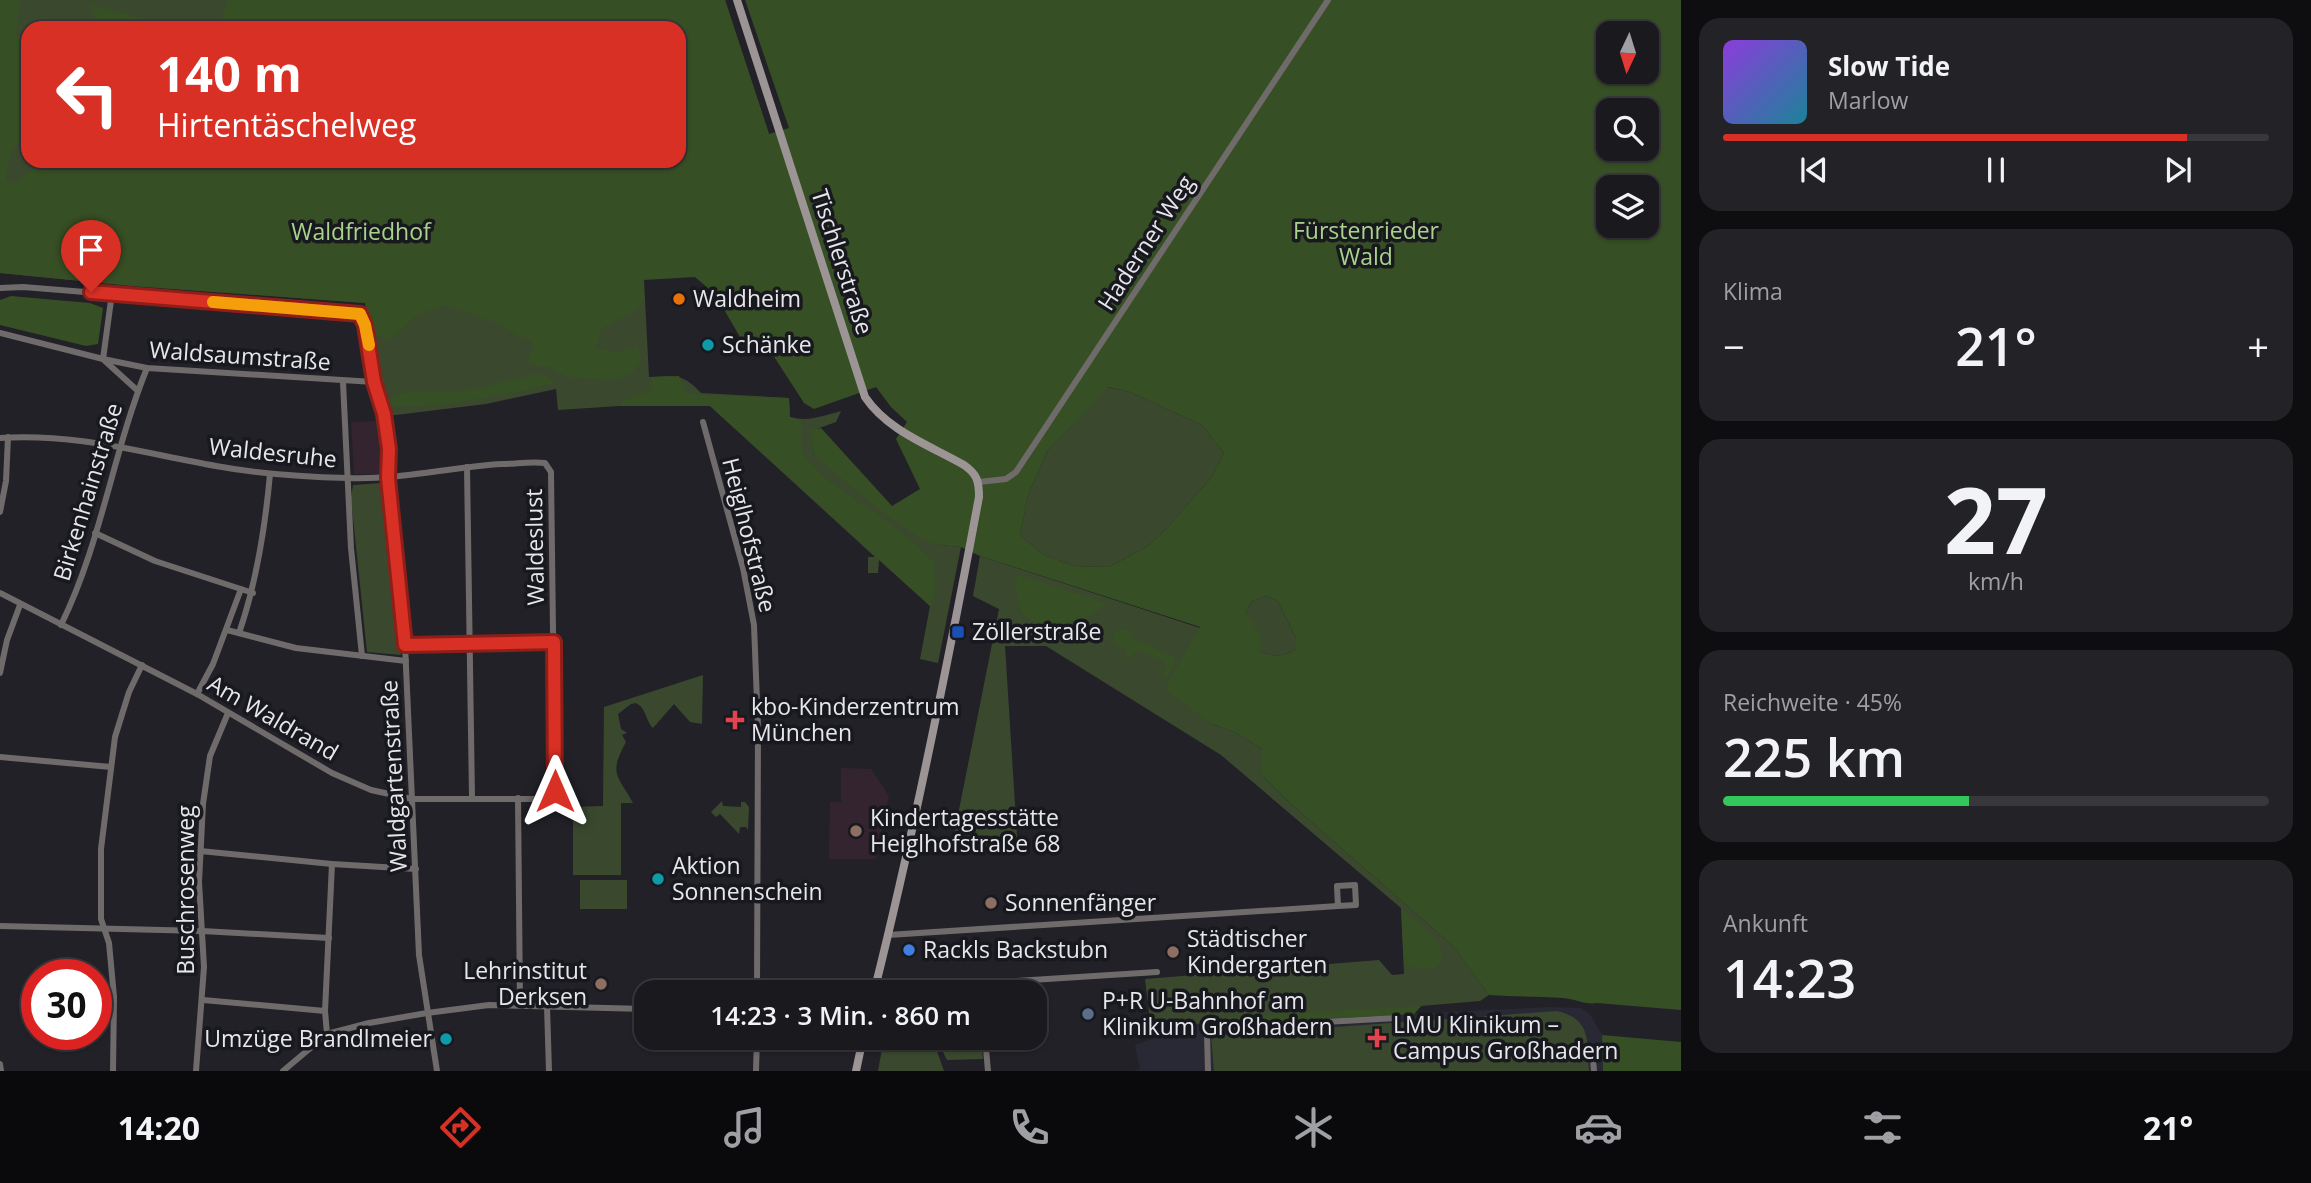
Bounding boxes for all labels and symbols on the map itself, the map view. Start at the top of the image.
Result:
north arrow [1596,21,1659,84]
street label: Haderner Weg [1089,168,1201,316]
street label: Tischlerstraße [804,185,882,339]
park label: Fürstenrieder Wald [1293,214,1440,272]
park label: Waldfriedhof [291,215,432,247]
pin [61,220,121,292]
place label: Waldheim [693,282,801,314]
marker: Waldheim [671,291,687,307]
place label: Schänke [722,328,812,360]
street label: Waldsaumstraße [148,333,332,377]
marker: Schänke [700,337,716,353]
street label: Birkenhainstraße [45,399,129,585]
street label: Waldesruhe [208,429,339,475]
street label: Heiglhofstraße [715,454,785,615]
street label: Waldeslust [517,488,551,606]
place label: Zöllerstraße [972,615,1102,647]
marker: Zöllerstraße [950,624,966,640]
street label: Am Waldrand [202,667,345,768]
street label: Waldgartenstraße [372,679,414,873]
place label: kbo-Kinderzentrum München [751,690,960,748]
marker: kbo-Kinderzentrum München [725,710,745,730]
position arrow [518,754,592,828]
place label: Kindertagesstätte Heiglhofstraße 68 [870,801,1061,859]
street label: Buschrosenweg [169,805,201,975]
marker: Kindertagesstätte Heiglhofstraße 68 [848,823,864,839]
place label: Aktion Sonnenschein [672,849,823,907]
marker: Aktion Sonnenschein [650,871,666,887]
place label: Sonnenfänger [1005,886,1157,918]
marker: Sonnenfänger [983,895,999,911]
place label: Städtischer Kindergarten [1187,922,1327,980]
place label: Rackls Backstubn [923,933,1108,965]
marker: Rackls Backstubn [901,942,917,958]
marker: Städtischer Kindergarten [1165,944,1181,960]
place label: Lehrinstitut Derksen [463,954,587,1012]
speed limit sign: 30 [21,959,112,1050]
marker: Lehrinstitut Derksen [593,976,609,992]
place label: P+R U-Bahnhof am Klinikum Großhadern [1102,984,1333,1042]
marker: P+R U-Bahnhof am Klinikum Großhadern [1080,1006,1096,1022]
place label: LMU Klinikum – Campus Großhadern [1393,1008,1618,1066]
place label: Umzüge Brandlmeier [204,1022,433,1054]
marker: LMU Klinikum – Campus Großhadern [1367,1028,1387,1048]
marker: Umzüge Brandlmeier [438,1031,454,1047]

